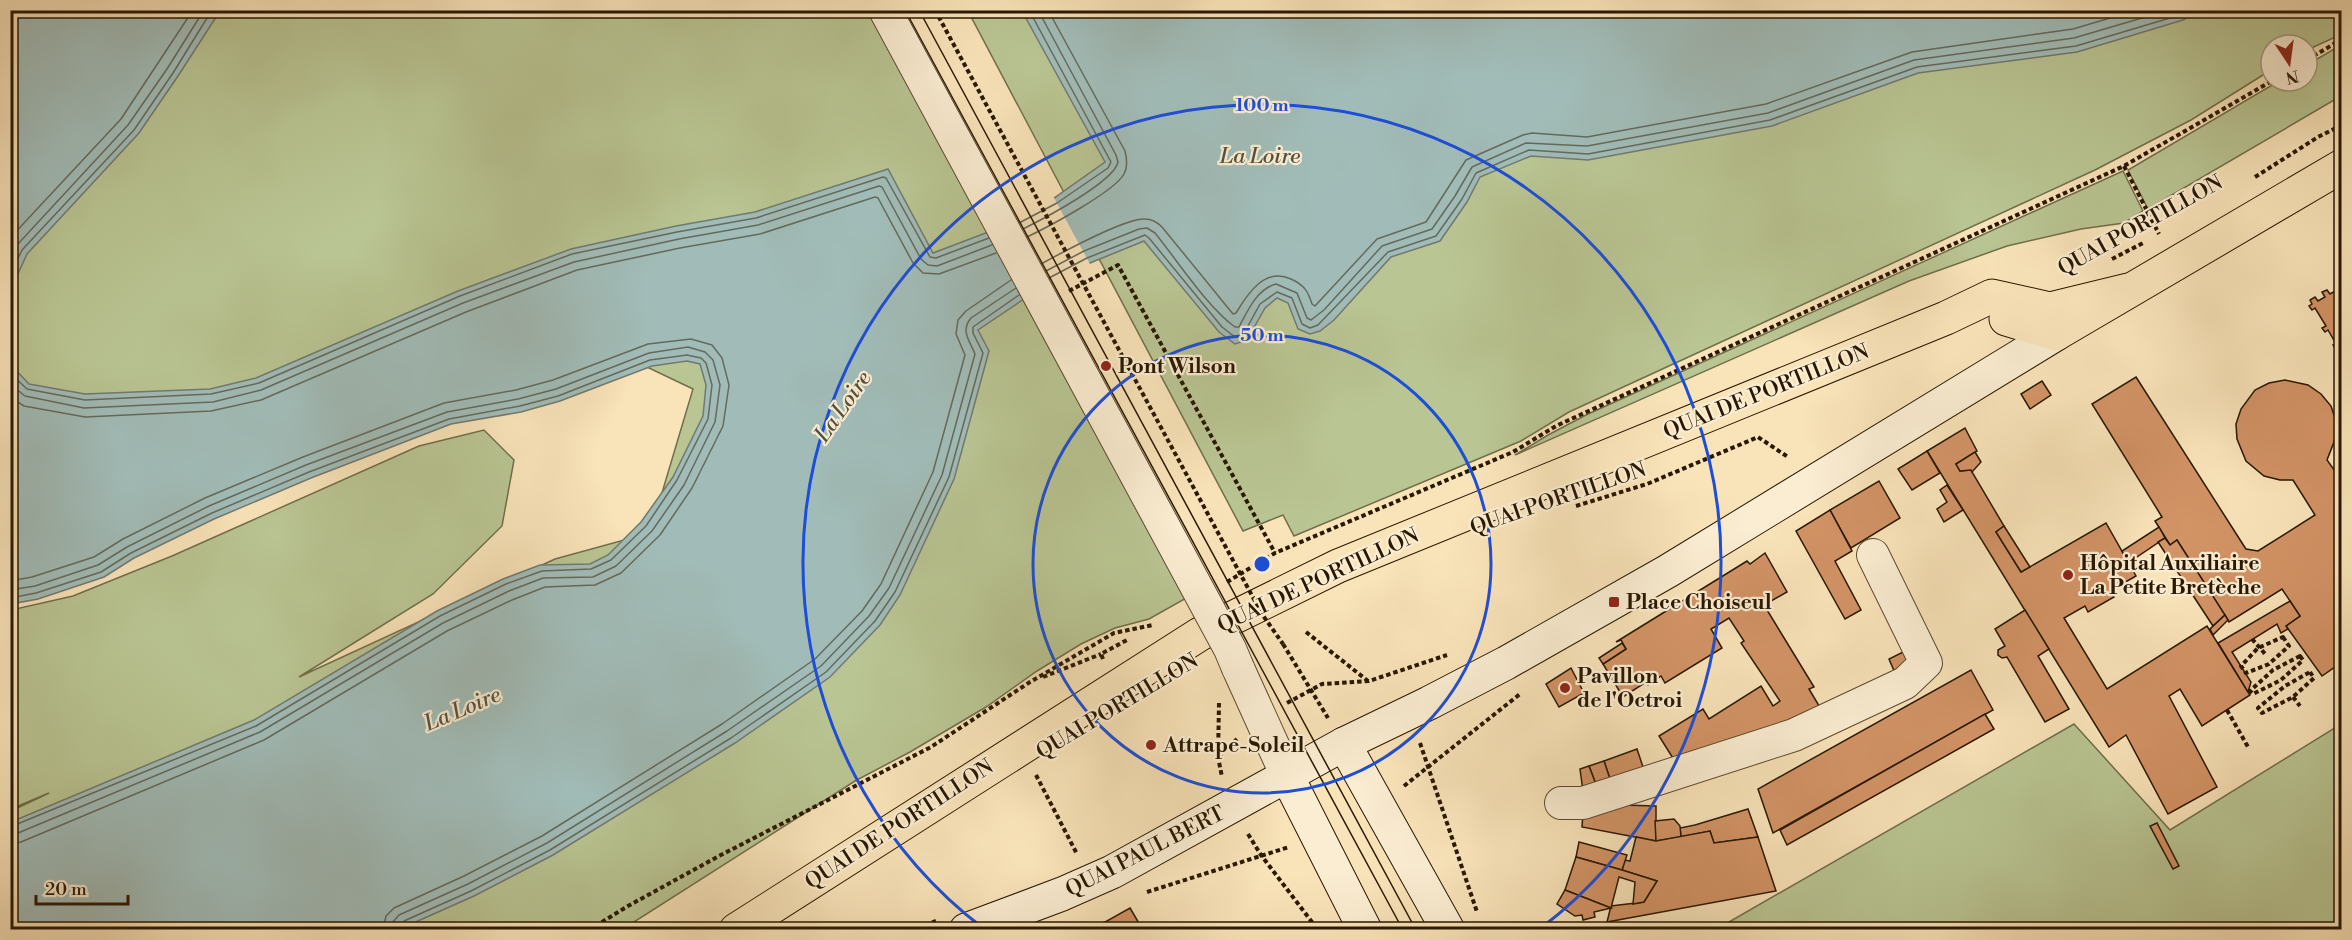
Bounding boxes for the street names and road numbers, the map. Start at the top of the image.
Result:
street label: QUAI PORTILLON [2053,170,2228,282]
street label: QUAI DE PORTILLON [1660,339,1873,445]
street label: QUAI PORTILLON [1467,456,1650,541]
street label: QUAI DE PORTILLON [1213,523,1424,639]
street label: QUAI PORTILLON [1032,648,1204,766]
street label: QUAI DE PORTILLON [800,754,999,896]
street label: QUAI PAUL BERT [1061,800,1230,903]

